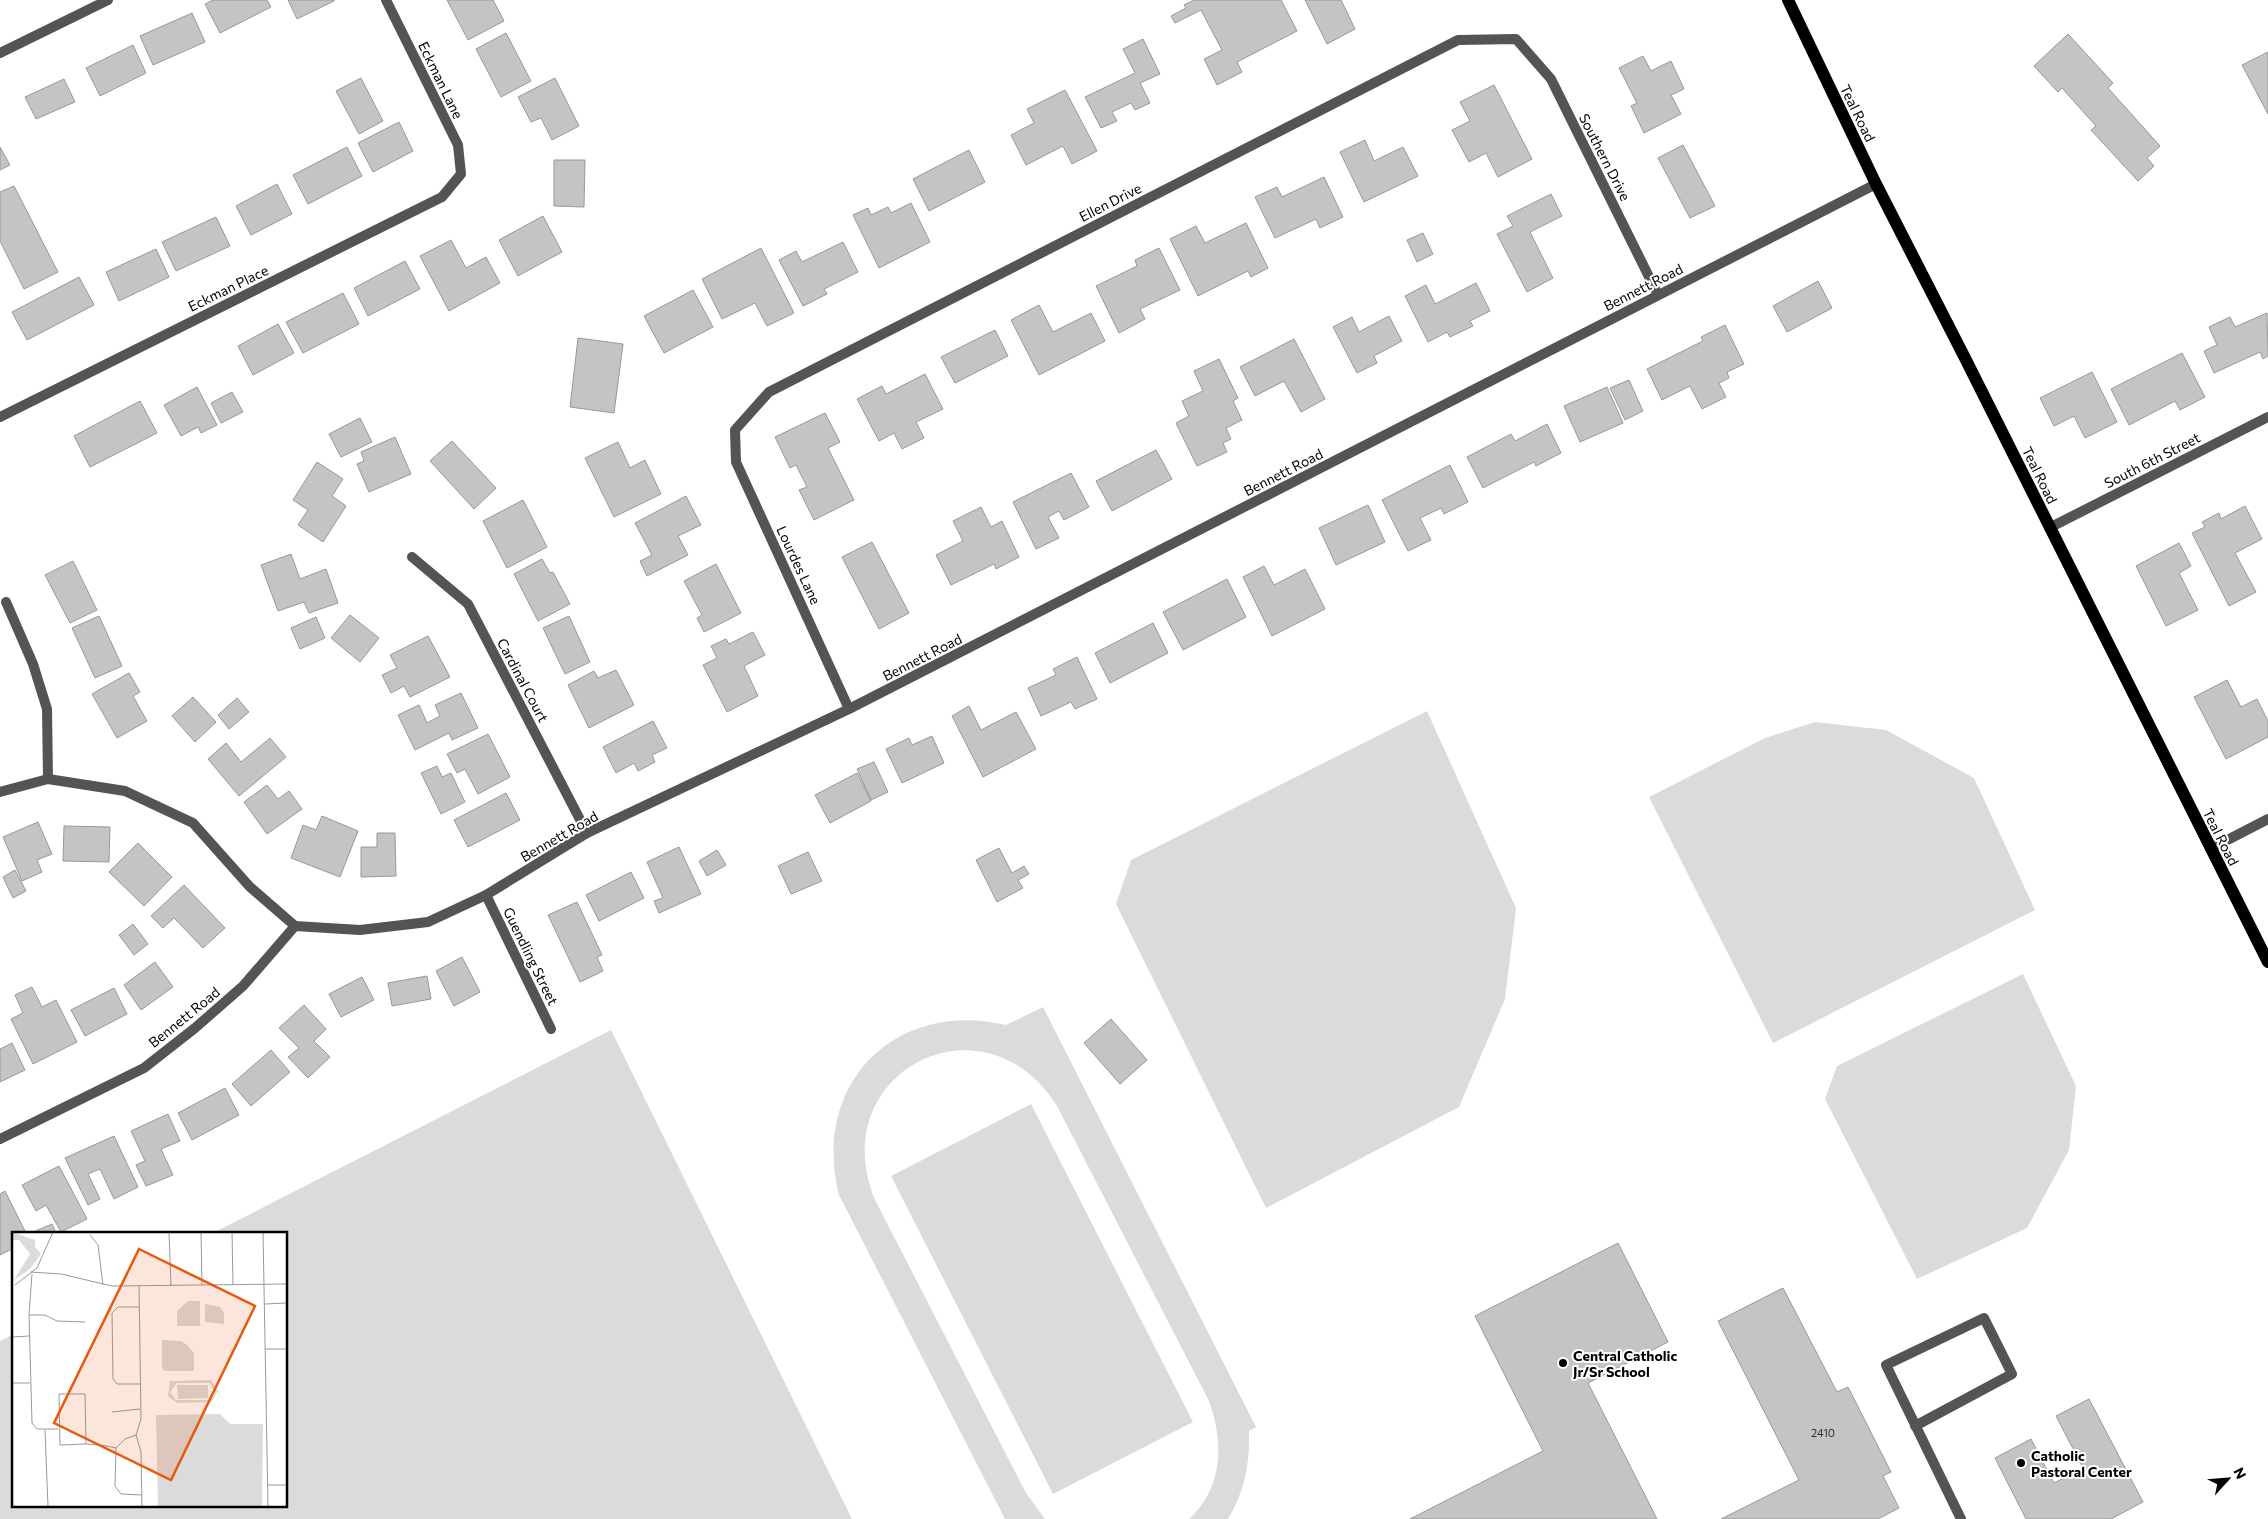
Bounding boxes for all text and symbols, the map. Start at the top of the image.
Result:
street label: Eckman Lane [415,39,467,121]
street label: Teal Road [1837,82,1879,144]
street label: Southern Drive [1576,111,1634,203]
street label: Ellen Drive [1076,179,1144,225]
street label: Bennett Road [1601,260,1685,314]
street label: Eckman Place [185,261,271,315]
street label: South 6th Street [2101,428,2203,491]
street label: Teal Road [2019,444,2061,506]
street label: Bennett Road [1241,445,1325,499]
street label: Lourdes Lane [773,523,825,607]
street label: Bennett Road [880,630,964,684]
street label: Cardinal Court [494,635,552,725]
street label: Teal Road [2199,806,2243,868]
street label: Bennett Road [517,807,601,865]
street label: Guendling Street [500,904,562,1008]
street label: Bennett Road [145,983,223,1051]
inset map [12,1232,288,1506]
place label: Central Catholic Jr/Sr School [1573,1347,1677,1380]
marker: Central Catholic Jr/Sr School [1557,1357,1569,1369]
house number: 2410 [1811,1426,1835,1439]
place label: Catholic Pastoral Center [2031,1447,2132,1480]
north arrow [2203,1454,2253,1504]
marker: Catholic Pastoral Center [2015,1457,2027,1469]
text: N [2230,1465,2250,1482]

